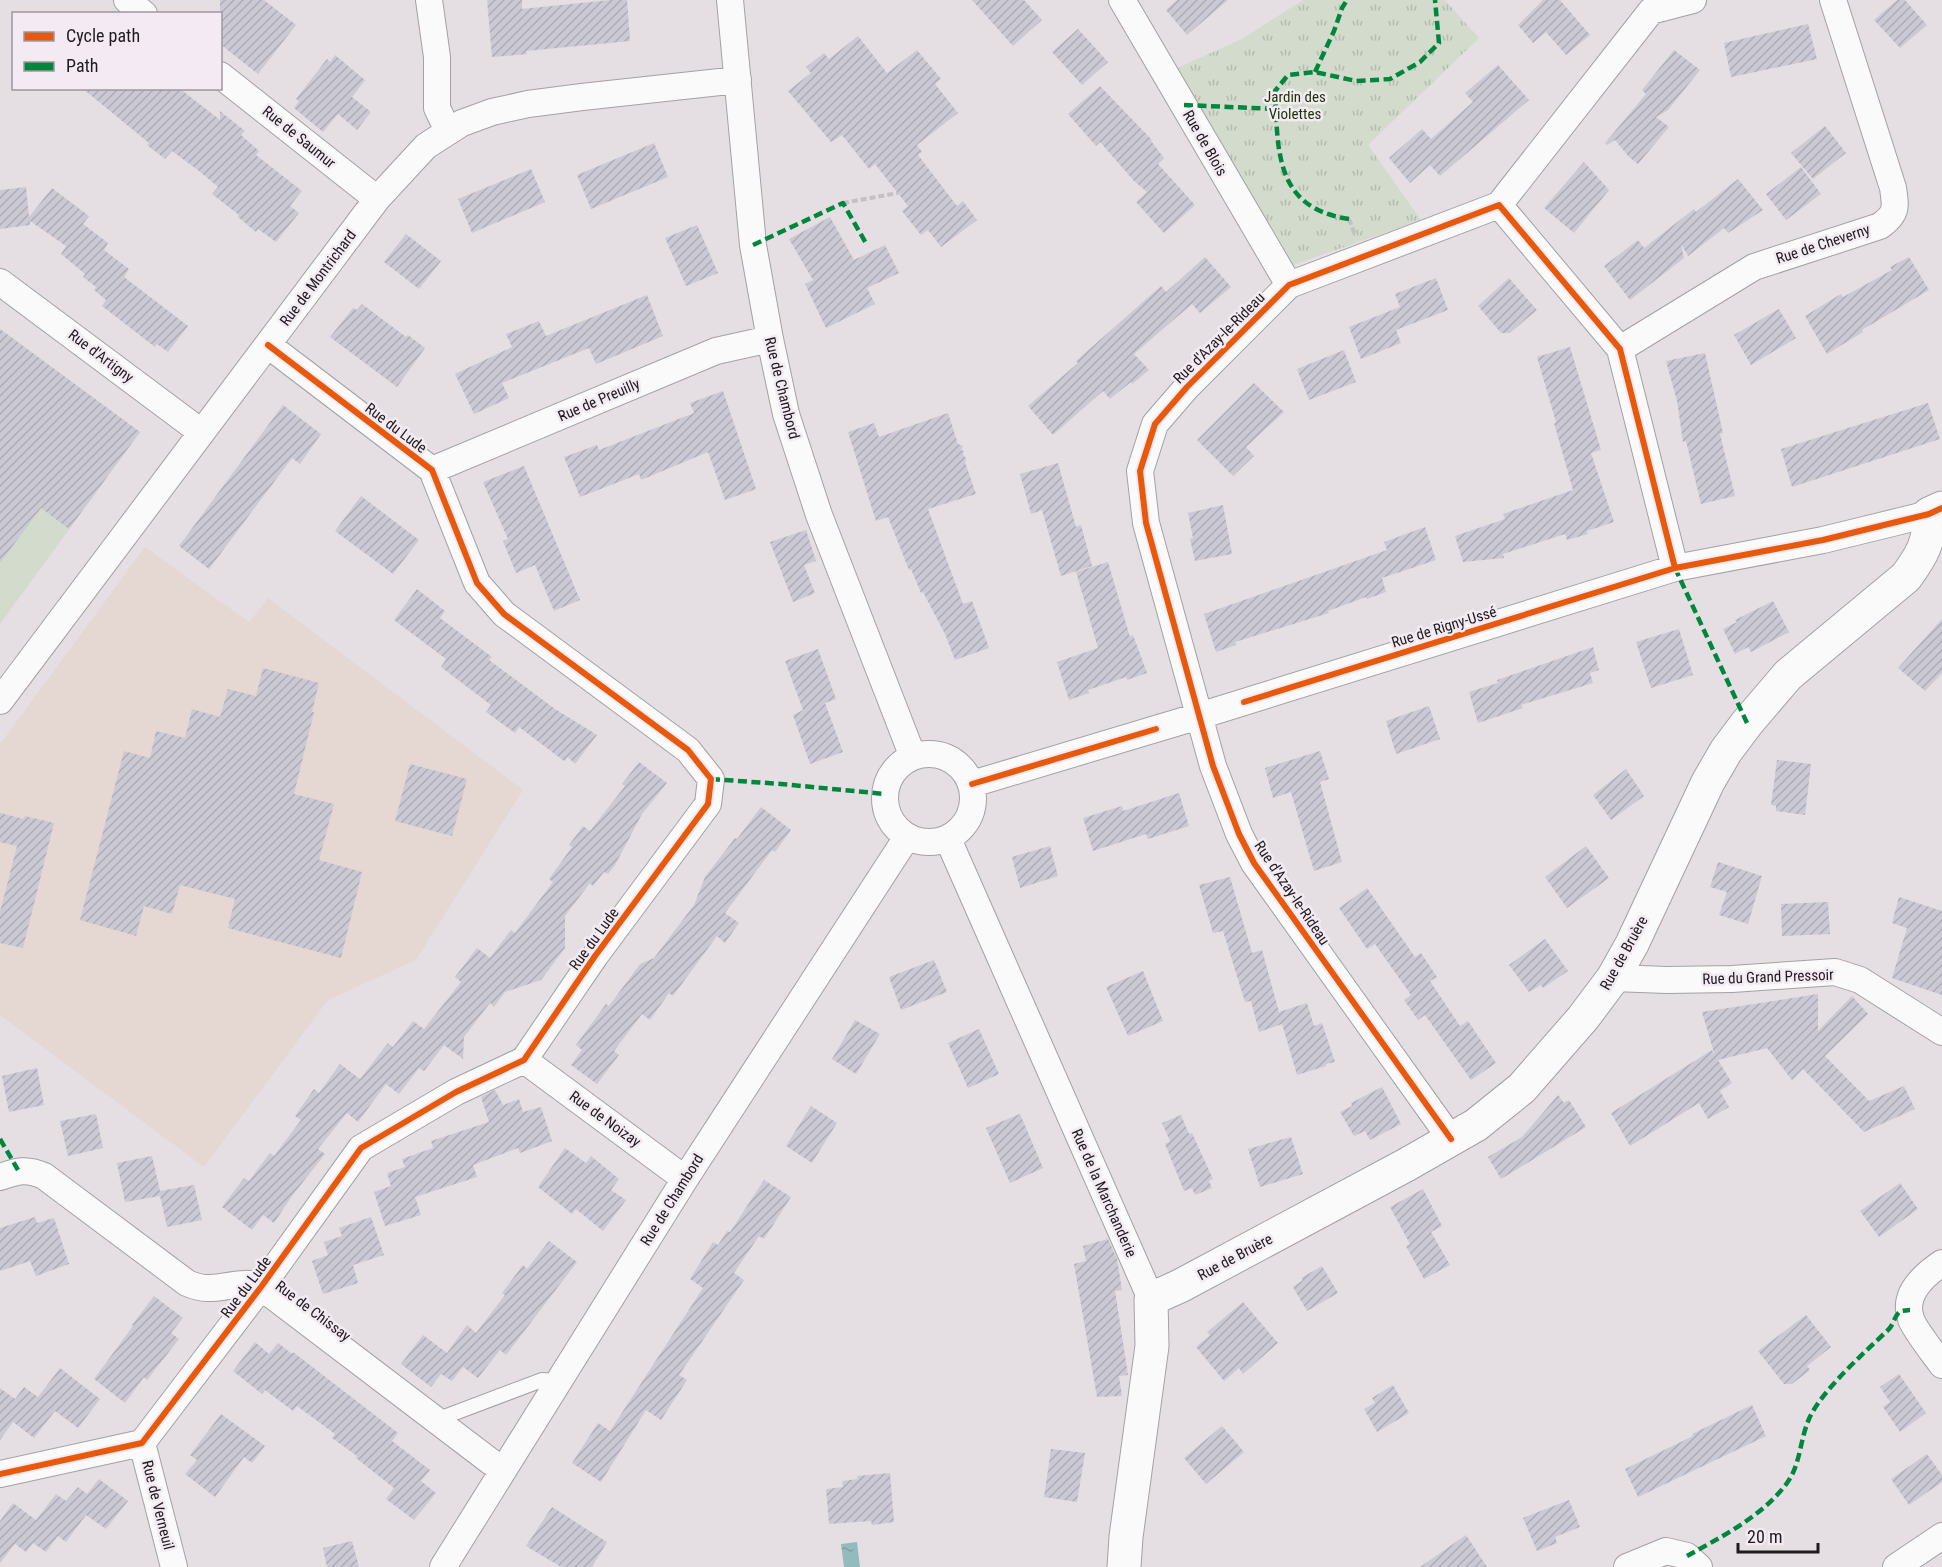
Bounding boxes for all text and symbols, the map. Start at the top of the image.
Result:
legend [12,12,222,90]
text: Cycle path [66,25,140,46]
text: Path [66,55,99,76]
park label: Jardin des Violettes [1264,88,1326,123]
street label: Rue de Saumur [259,102,340,172]
street label: Rue de Blois [1179,107,1231,179]
street label: Rue de Cheverny [1774,220,1872,268]
street label: Rue de Montrichard [276,226,360,330]
street label: Rue d'Azay-le-Rideau [1170,289,1268,387]
street label: Rue d'Artigny [65,326,137,386]
street label: Rue de Chambord [761,335,803,441]
street label: Rue de Preuilly [555,375,643,425]
street label: Rue du Lude [362,399,430,457]
street label: Rue de Rigny-Ussé [1389,602,1499,652]
street label: Rue d'Azay-le-Rideau [1250,837,1334,949]
street label: Rue du Lude [565,904,623,974]
street label: Rue de Bruère [1596,913,1652,993]
street label: Rue du Grand Pressoir [1702,966,1834,988]
street label: Rue de Noizay [566,1087,644,1151]
street label: Rue de la Marchanderie [1068,1126,1140,1260]
street label: Rue de Chambord [637,1151,707,1249]
street label: Rue de Bruère [1195,1230,1275,1284]
street label: Rue du Lude [217,1253,275,1321]
street label: Rue de Chissay [272,1277,354,1345]
street label: Rue de Verneuil [138,1458,178,1552]
scale bar [1738,1516,1818,1554]
text: 20 m [1747,1526,1782,1547]

